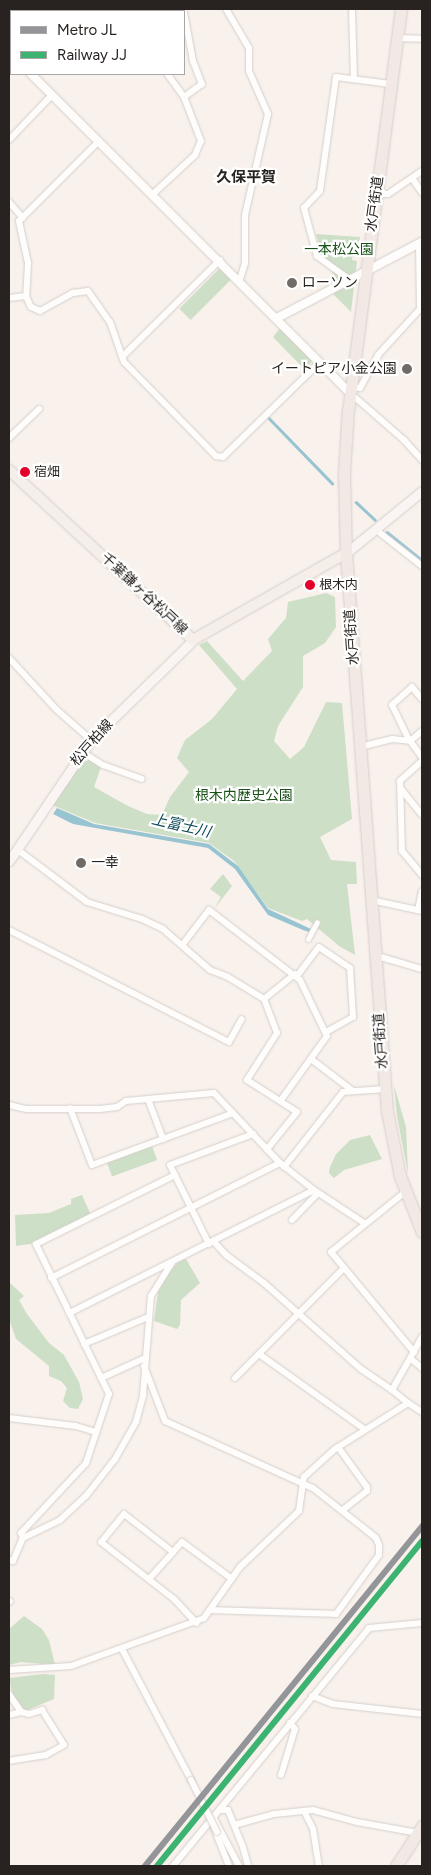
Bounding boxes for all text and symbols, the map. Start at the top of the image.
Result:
legend [10,10,185,75]
text: Metro JL [57,21,117,39]
text: Railway JJ [57,46,127,64]
district label: 久保平賀 [216,169,276,187]
street label: 水戸街道 [363,175,387,233]
park label: 一本松公園 [304,242,374,258]
place label: ローソン [302,275,358,291]
marker: ローソン [286,277,298,289]
place label: イートピア小金公園 [271,361,397,377]
marker: イートピア小金公園 [401,363,413,375]
place label: 宿畑 [34,464,60,480]
marker: 宿畑 [20,467,30,477]
street label: 千葉鎌ヶ谷松戸線 [97,550,191,638]
place label: 根木内 [319,577,358,593]
marker: 根木内 [305,580,315,590]
street label: 水戸街道 [342,608,362,666]
street label: 松戸柏線 [67,716,117,770]
park label: 根木内歴史公園 [195,788,293,804]
water label: 上富士川 [150,810,212,842]
place label: 一幸 [91,855,119,871]
marker: 一幸 [75,857,87,869]
street label: 水戸街道 [371,1012,391,1070]

